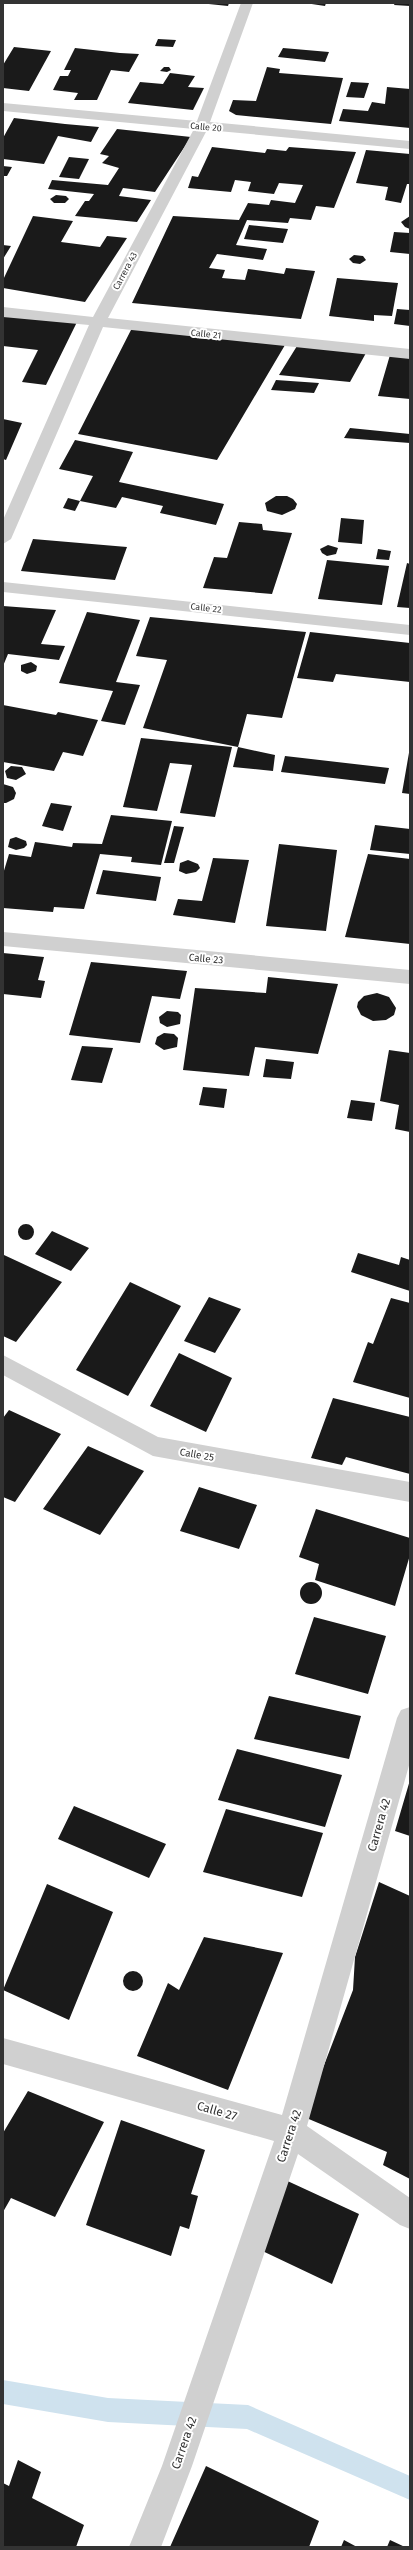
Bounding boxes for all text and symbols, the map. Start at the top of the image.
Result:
street label: Calle 20 [190,121,222,133]
street label: Carrera 43 [111,251,139,291]
street label: Calle 21 [190,327,222,341]
street label: Calle 22 [190,601,222,615]
street label: Calle 23 [188,952,224,966]
street label: Calle 25 [179,1446,215,1464]
street label: Carrera 42 [365,1797,393,1853]
street label: Calle 27 [195,2099,239,2123]
street label: Carrera 42 [274,2108,304,2164]
street label: Carrera 42 [168,2415,200,2471]

